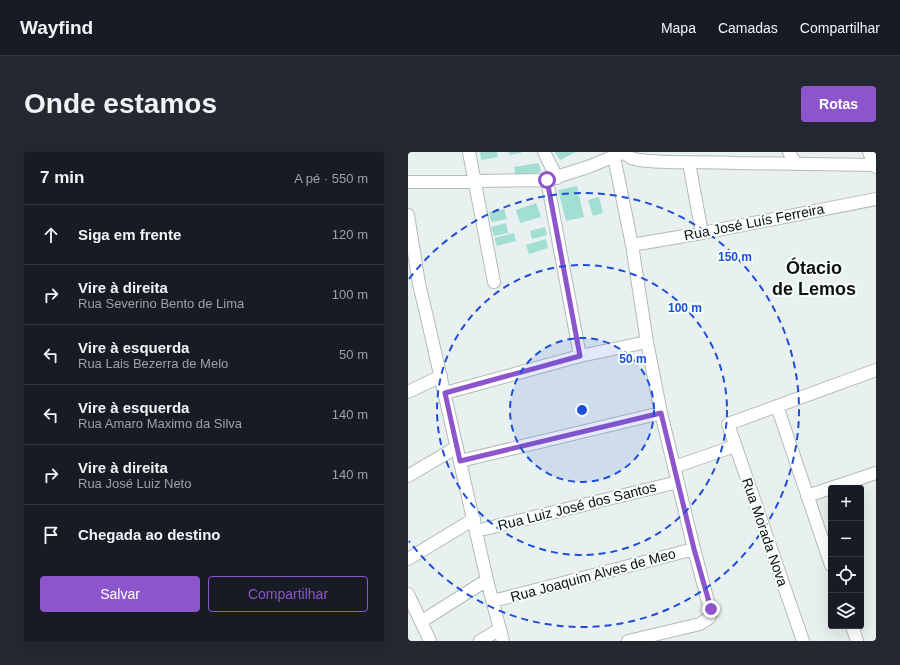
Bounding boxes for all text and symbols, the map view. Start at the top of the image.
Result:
text: Wayfind [20,17,93,38]
text: Mapa [661,20,696,36]
text: Camadas [718,20,778,36]
text: Compartilhar [800,20,880,36]
button: Rotas [801,86,876,122]
text: Onde estamos [24,88,217,119]
text: 7 min [40,168,84,187]
text: A pé · 550 m [294,171,368,186]
route start [538,171,556,189]
street label: Rua José Luís Ferreira [683,201,826,243]
icon: ahead [40,224,62,246]
text: Siga em frente [78,226,181,243]
text: 120 m [332,227,368,242]
text: 150 m [718,250,752,264]
district label: Ótacio de Lemos [772,257,856,299]
text: Vire à direita [78,279,168,296]
icon: right [40,284,62,306]
text: 100 m [332,287,368,302]
text: Rua Severino Bento de Lima [78,296,244,311]
text: 100 m [668,301,702,315]
text: Vire à esquerda [78,339,189,356]
icon: left [40,344,62,366]
text: 50 m [339,347,368,362]
text: 50 m [619,352,647,366]
text: Rua Lais Bezerra de Melo [78,356,228,371]
text: Vire à esquerda [78,399,189,416]
centre of rings [575,403,589,417]
icon: left [40,404,62,426]
text: 140 m [332,407,368,422]
text: Rua Amaro Maximo da Silva [78,416,242,431]
text: Vire à direita [78,459,168,476]
icon: right [40,464,62,486]
text: 140 m [332,467,368,482]
text: Rua José Luiz Neto [78,476,191,491]
street label: Rua Morada Nova [739,476,791,589]
street label: Rua Luiz José dos Santos [496,479,658,533]
map controls [828,485,864,629]
button: + [828,485,864,521]
button: − [828,521,864,557]
icon: arrive [40,524,62,546]
text: Chegada ao destino [78,526,221,543]
street label: Rua Joaquim Alves de Meo [509,545,678,605]
button: locate [828,557,864,593]
button: Salvar [40,576,200,612]
button: Compartilhar [208,576,368,612]
button: layers [828,593,864,629]
route end [702,600,720,618]

